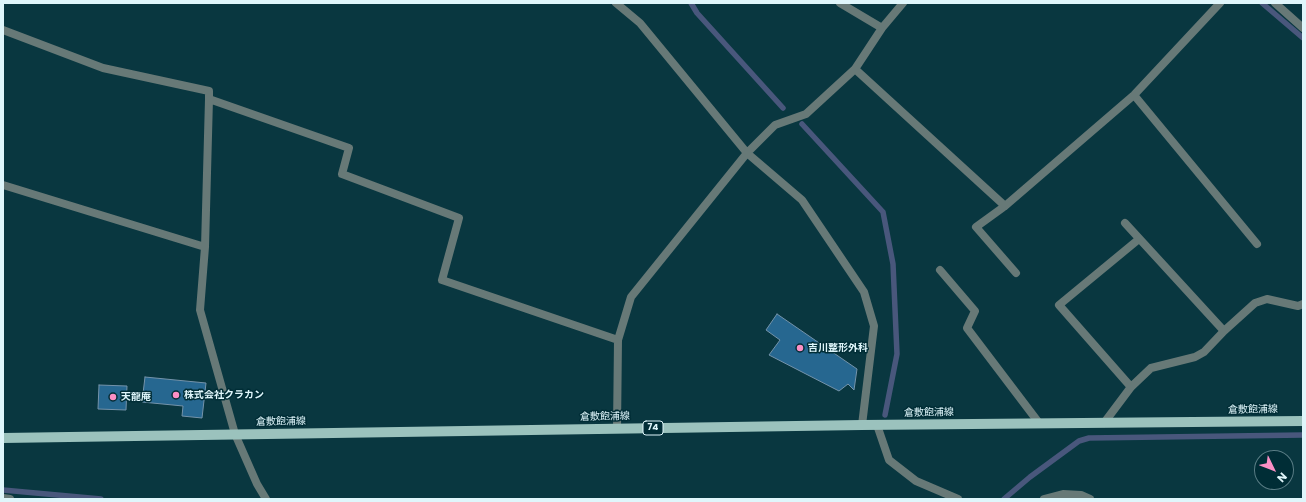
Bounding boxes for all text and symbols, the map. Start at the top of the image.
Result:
place label: 吉川整形外科 [808,342,868,354]
marker: 吉川整形外科 [795,343,805,353]
place label: 株式会社クラカン [184,389,264,401]
marker: 株式会社クラカン [171,390,181,400]
place label: 天龍庵 [121,391,151,403]
marker: 天龍庵 [108,392,118,402]
street label: 倉敷飽浦線 [1228,404,1278,416]
street label: 倉敷飽浦線 [904,407,954,419]
street label: 倉敷飽浦線 [580,411,630,423]
street label: 倉敷飽浦線 [256,416,306,428]
road number: 74 [643,421,663,435]
north arrow [1254,450,1294,490]
text: N [1273,469,1291,486]

